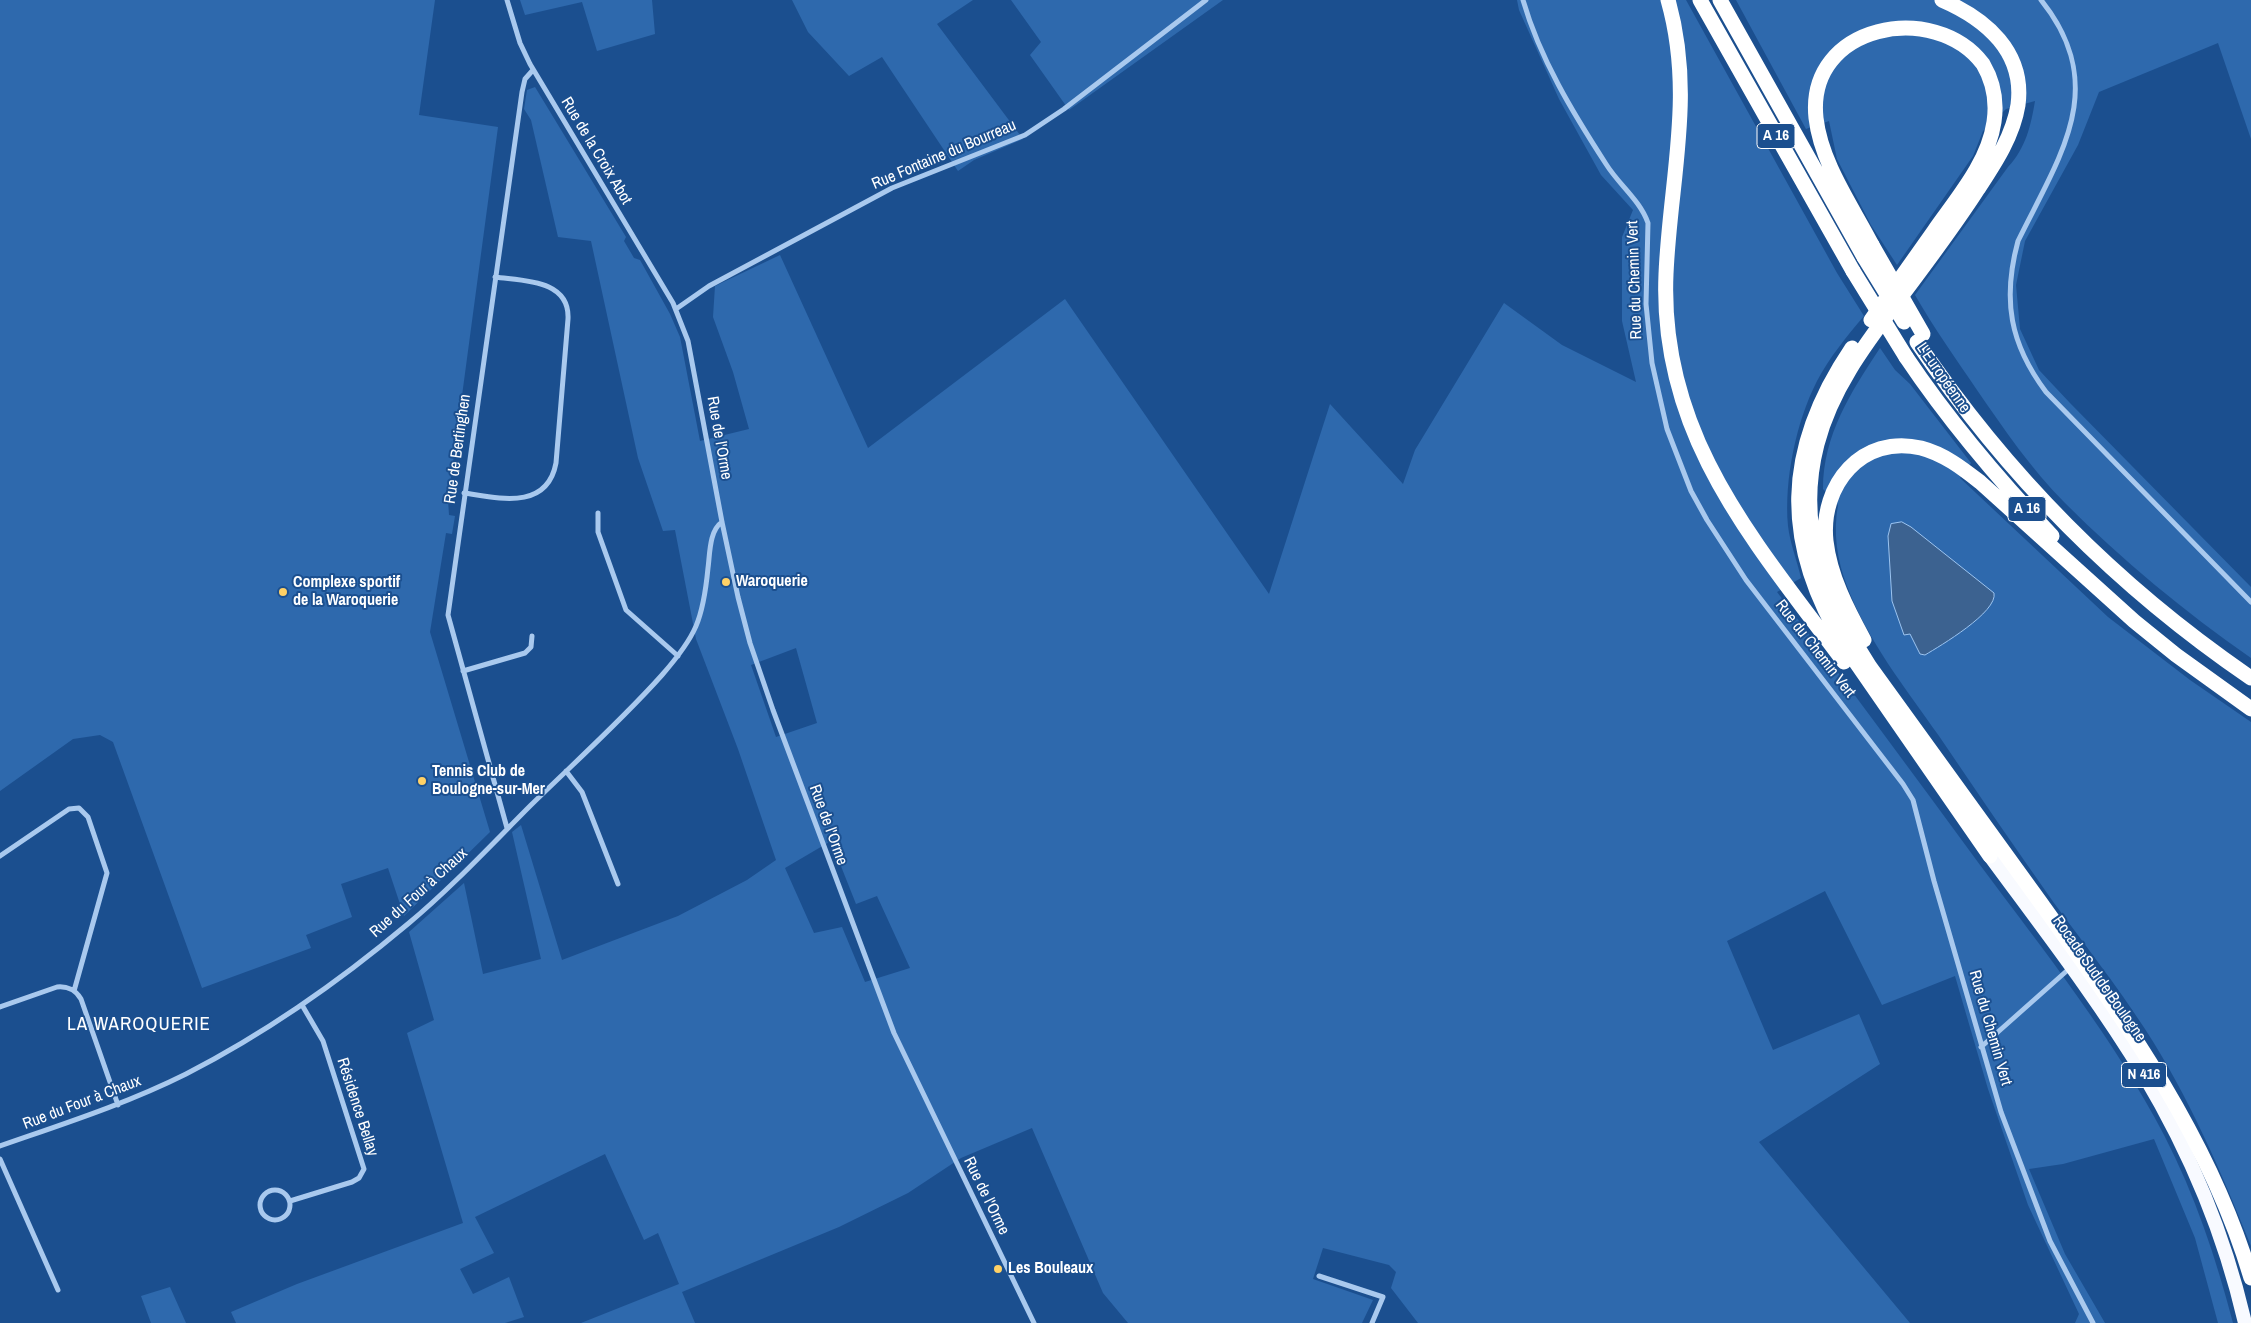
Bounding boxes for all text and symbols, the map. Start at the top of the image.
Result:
street label: Rue de la Croix Abot [556,94,636,208]
street label: Rue Fontaine du Bourreau [869,116,1019,194]
road number: A 16 [1757,124,1795,148]
street label: Rue du Chemin Vert [1623,220,1647,340]
street label: L'Européenne [1912,339,1974,417]
street label: Rue de Bertinghen [441,393,475,505]
street label: Rue de l'Orme [702,395,736,481]
road number: A 16 [2008,496,2046,522]
place label: Waroquerie [736,572,808,592]
place label: Complexe sportif de la Waroquerie [293,573,400,611]
marker: Waroquerie [720,576,732,588]
marker: Complexe sportif de la Waroquerie [277,586,289,598]
street label: Rue du Chemin Vert [1771,596,1859,702]
place label: Tennis Club de Boulogne-sur-Mer [432,762,545,800]
marker: Tennis Club de Boulogne-sur-Mer [416,775,428,787]
street label: Rue de l'Orme [805,782,851,868]
street label: Rue du Four à Chaux [366,844,472,942]
street label: Rocade Sud de Boulogne [2048,912,2150,1046]
street label: Rue du Chemin Vert [1964,968,2016,1088]
district label: LA WAROQUERIE [65,1014,213,1036]
street label: Résidence Bellay [332,1055,382,1159]
road number: N 416 [2122,1062,2166,1088]
street label: Rue du Four à Chaux [20,1072,144,1134]
street label: Rue de l'Orme [959,1154,1013,1238]
place label: Les Bouleaux [1008,1259,1093,1279]
marker: Les Bouleaux [992,1263,1004,1275]

